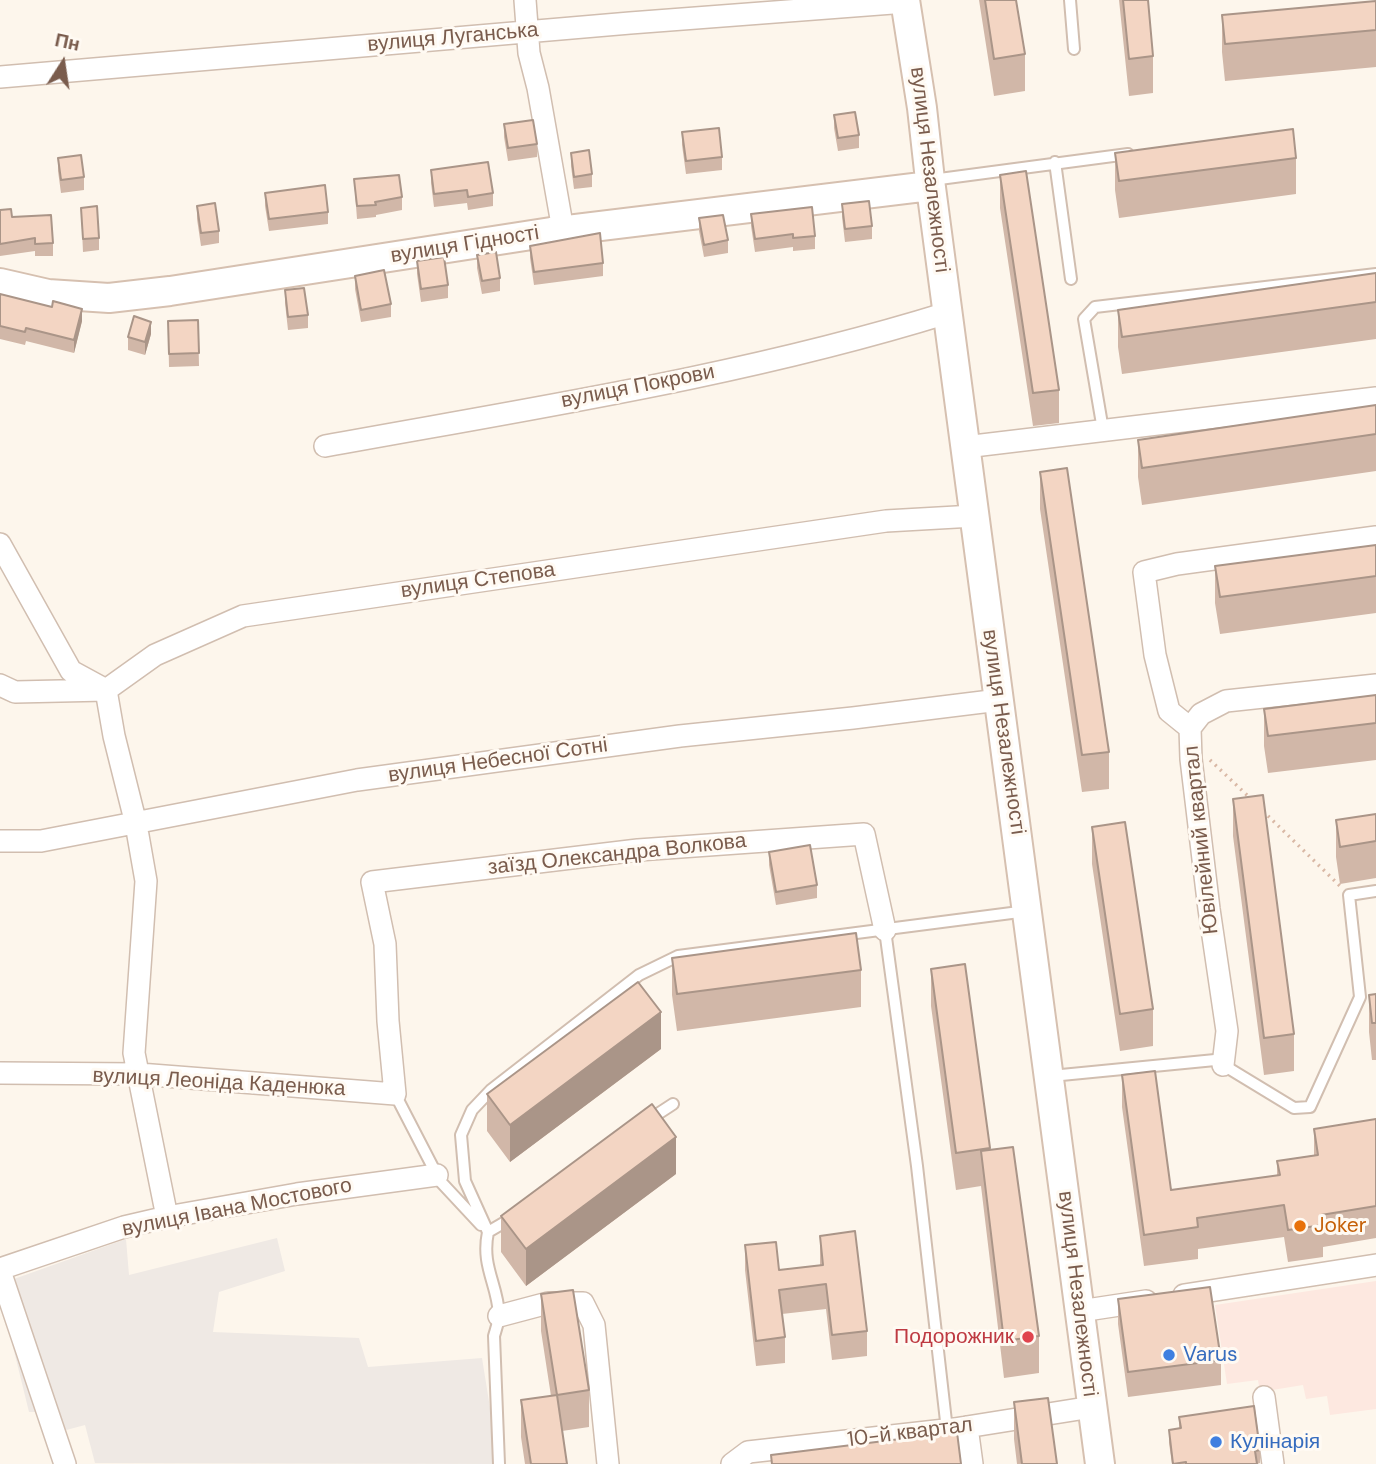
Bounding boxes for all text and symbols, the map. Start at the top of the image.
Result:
street label: вулиця Луганська [366,18,540,58]
text: Пн [53,27,82,57]
north arrow [28,28,98,98]
street label: вулиця Незалежності [904,66,954,274]
street label: вулиця Гідності [389,221,541,269]
street label: вулиця Покрови [559,360,717,414]
street label: вулиця Степова [399,558,557,604]
street label: вулиця Незалежності [976,628,1030,836]
street label: вулиця Небесної Сотні [387,733,609,789]
street label: Ювілейний квартал [1180,744,1224,936]
street label: заїзд Олександра Волкова [487,829,747,881]
street label: вулиця Леоніда Каденюка [92,1064,346,1102]
street label: вулиця Івана Мостового [120,1173,354,1243]
street label: вулиця Незалежності [1052,1190,1102,1398]
place label: Joker [1314,1213,1366,1239]
marker: Joker [1292,1218,1308,1234]
place label: Подорожник [894,1324,1014,1350]
marker: Подорожник [1020,1329,1036,1345]
place label: Varus [1183,1342,1238,1368]
marker: Varus [1161,1347,1177,1363]
street label: 10-й квартал [846,1413,974,1453]
place label: Кулінарія [1230,1429,1320,1455]
marker: Кулінарія [1208,1434,1224,1450]

